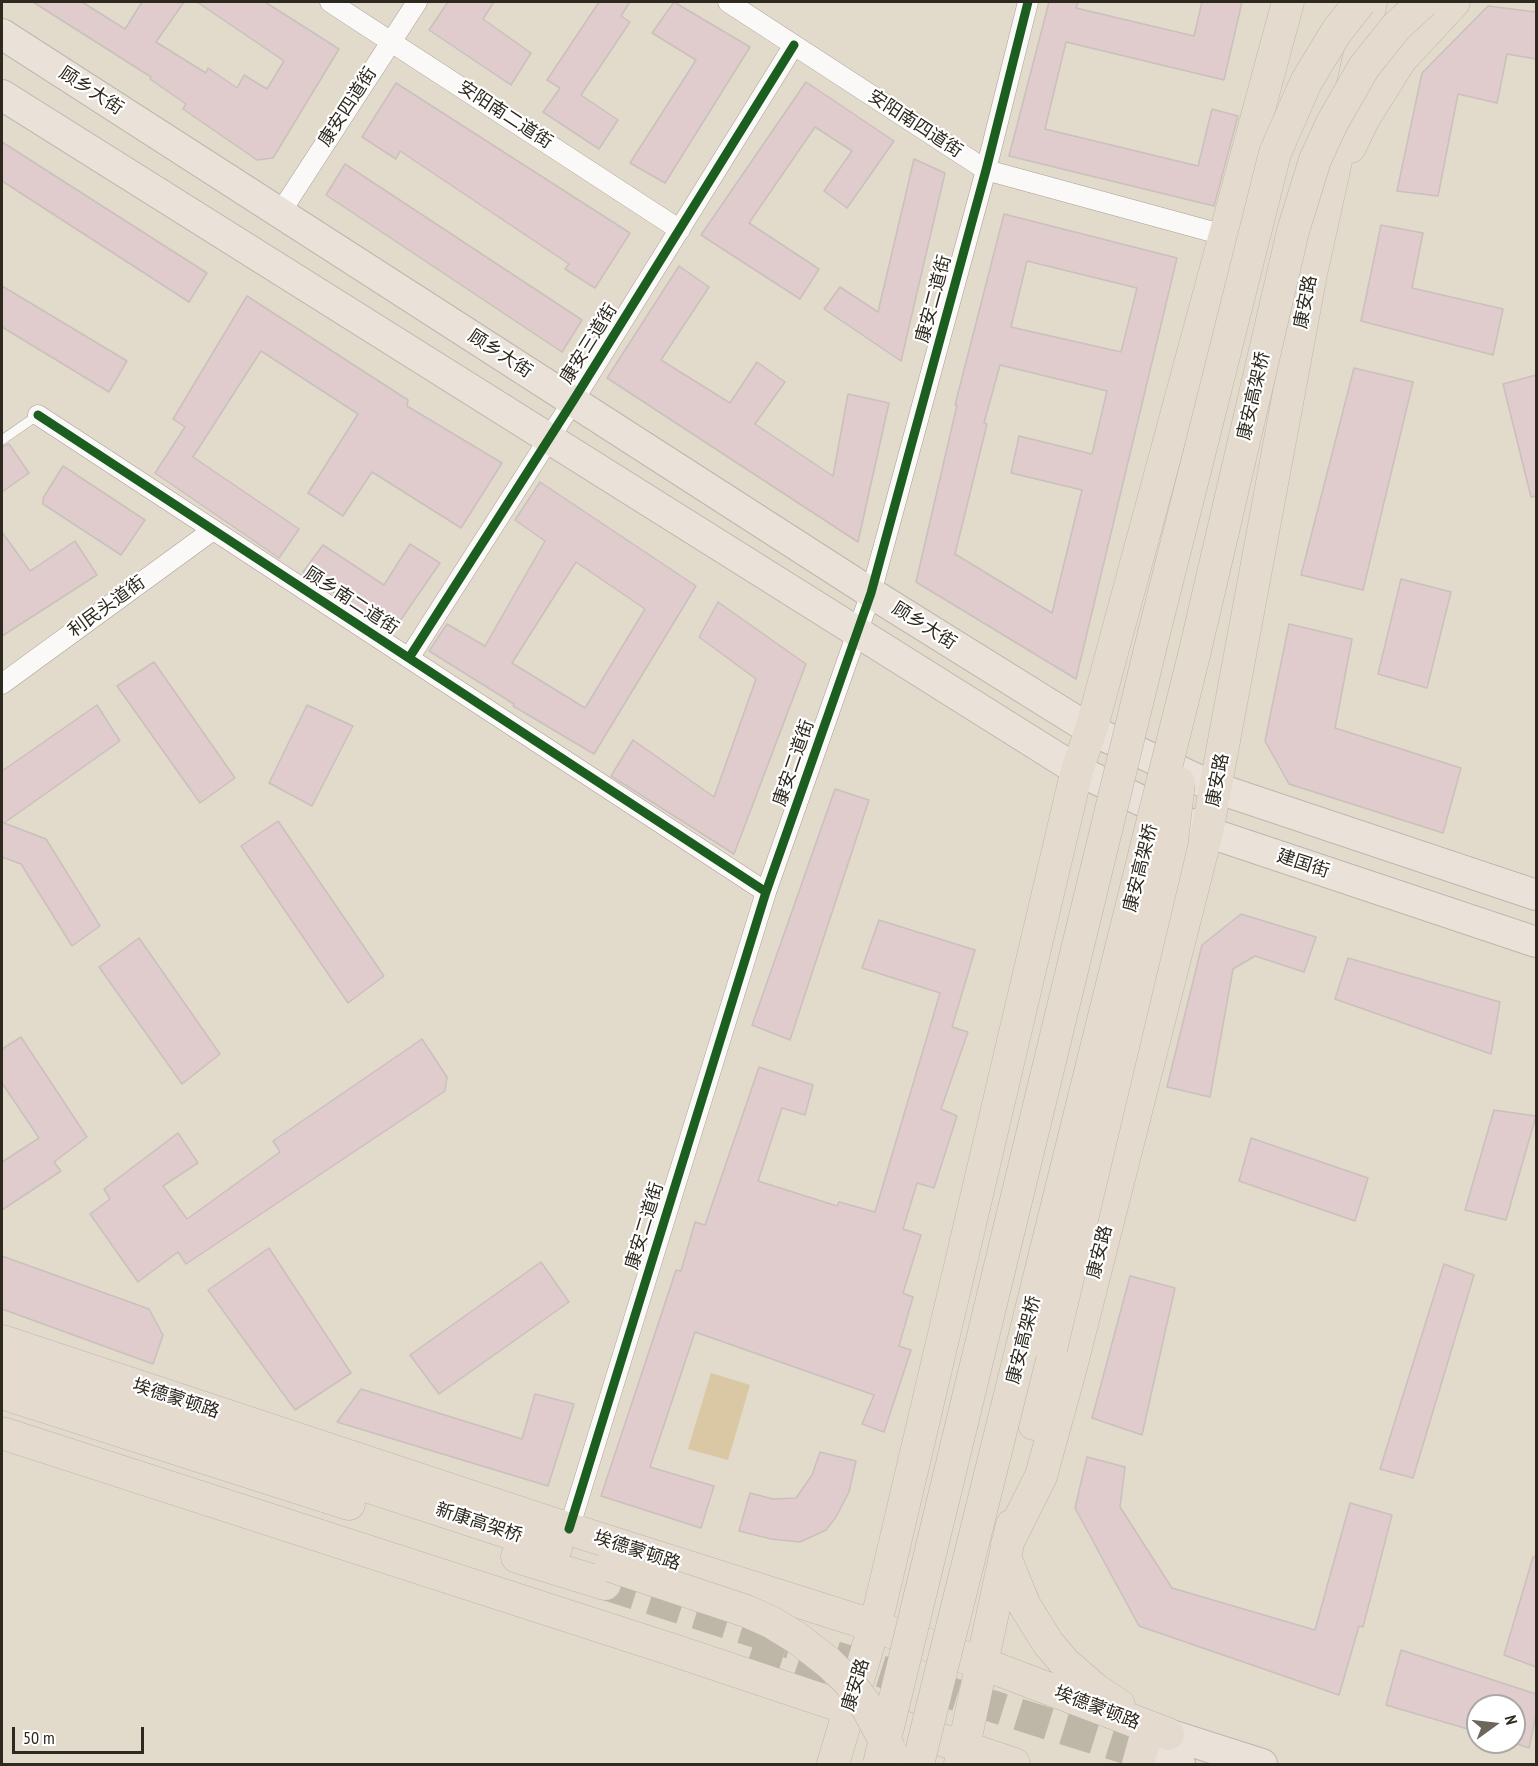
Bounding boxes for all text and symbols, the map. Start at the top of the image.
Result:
street label: 顾乡大街 [55,62,127,120]
street label: 康安四道街 [314,63,382,151]
street label: 安阳南二道街 [454,77,556,153]
street label: 安阳南四道街 [864,86,966,162]
street label: 康安二道街 [912,253,956,345]
street label: 康安路 [1290,273,1322,331]
street label: 康安三道街 [556,300,622,388]
street label: 顾乡大街 [464,325,536,383]
street label: 康安高架桥 [1233,350,1275,442]
street label: 顾乡南二道街 [300,563,402,639]
street label: 利民头道街 [64,572,150,642]
street label: 顾乡大街 [888,598,960,654]
street label: 康安二道街 [769,717,819,809]
street label: 康安路 [1202,751,1234,809]
street label: 康安高架桥 [1120,822,1162,914]
street label: 建国街 [1274,845,1332,883]
street label: 康安二道街 [622,1180,668,1272]
street label: 康安路 [1083,1223,1117,1281]
street label: 康安高架桥 [1003,1294,1045,1386]
street label: 埃德蒙顿路 [130,1375,222,1423]
street label: 新康高架桥 [433,1499,525,1547]
street label: 埃德蒙顿路 [591,1527,683,1575]
street label: 康安路 [838,1656,874,1714]
street label: 埃德蒙顿路 [1051,1682,1143,1734]
north arrow [1466,1694,1526,1754]
text: N [1501,1713,1522,1727]
scale bar [15,1715,147,1753]
text: 50 m [23,1726,55,1749]

